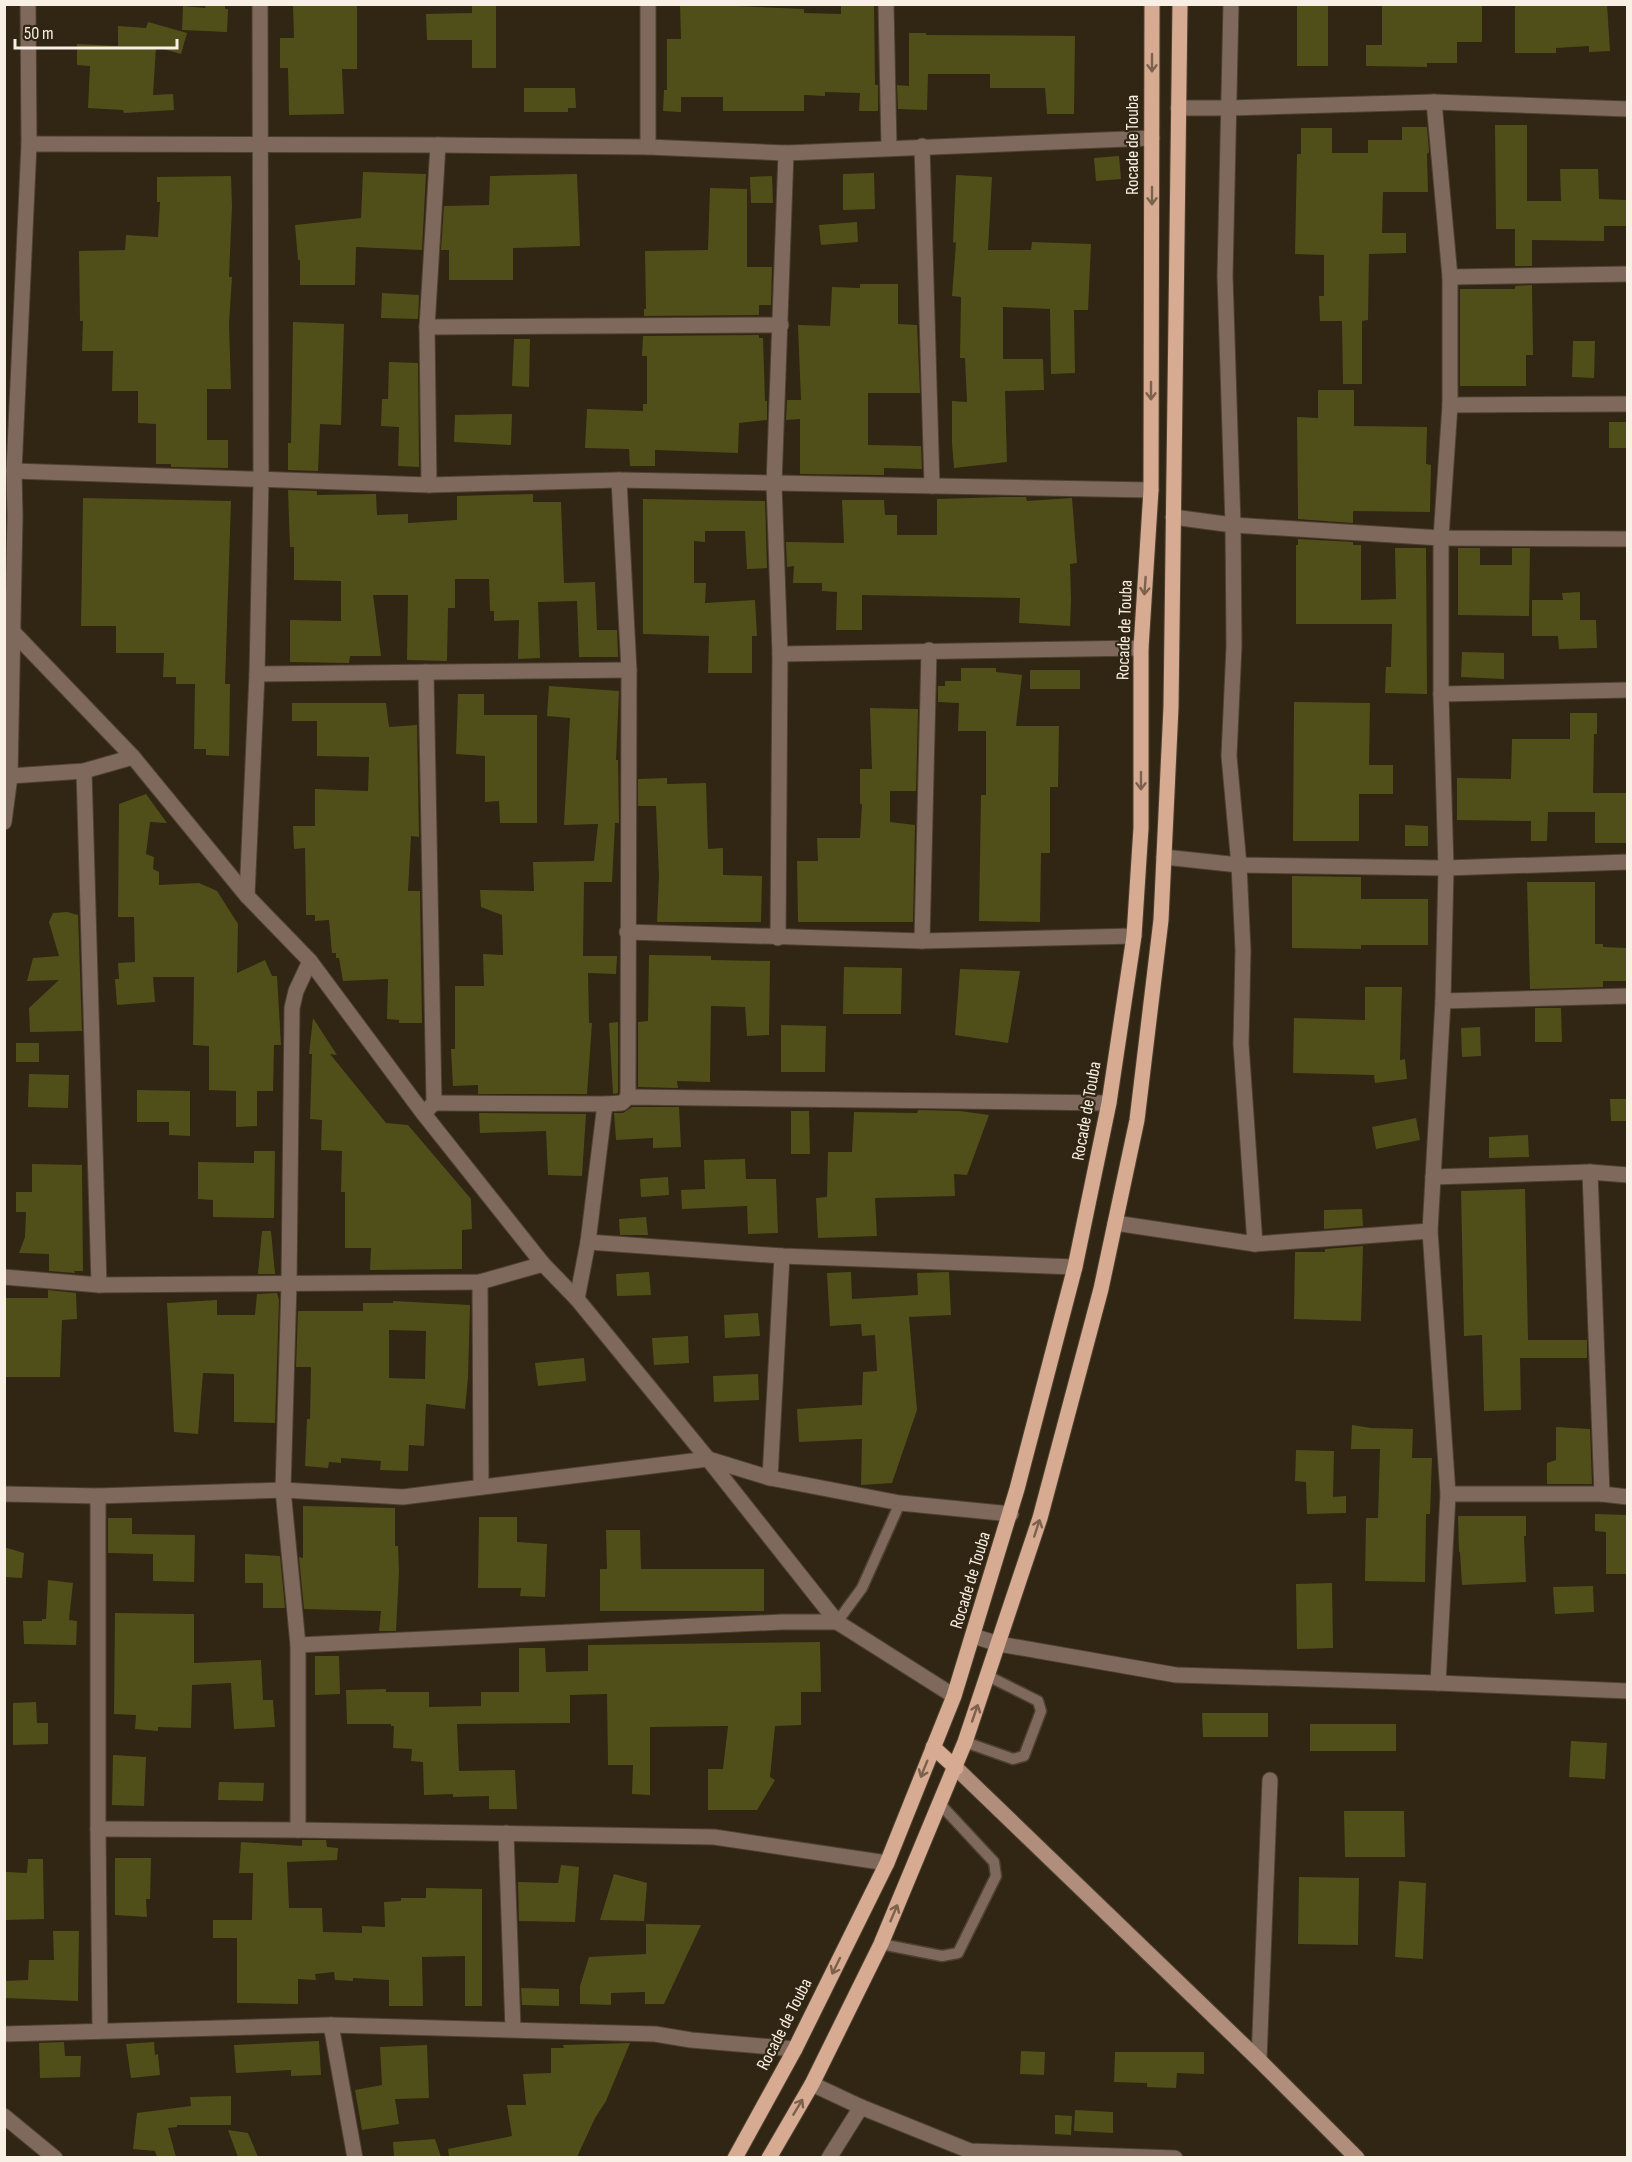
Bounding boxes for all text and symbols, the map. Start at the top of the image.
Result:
scale bar [15,12,177,50]
text: 50 m [24,23,54,44]
one-way arrow [1146,52,1158,72]
street label: Rocade de Touba [1122,95,1143,195]
one-way arrow [1146,186,1158,206]
one-way arrow [1145,381,1157,401]
one-way arrow [1139,576,1150,596]
street label: Rocade de Touba [1112,580,1137,680]
one-way arrow [1135,770,1147,790]
street label: Rocade de Touba [1067,1060,1106,1162]
one-way arrow [1032,1519,1043,1538]
street label: Rocade de Touba [946,1529,995,1631]
one-way arrow [971,1705,982,1723]
one-way arrow [918,1760,929,1778]
one-way arrow [889,1905,900,1923]
one-way arrow [829,1957,841,1975]
street label: Rocade de Touba [752,1975,817,2074]
one-way arrow [793,2099,805,2116]

